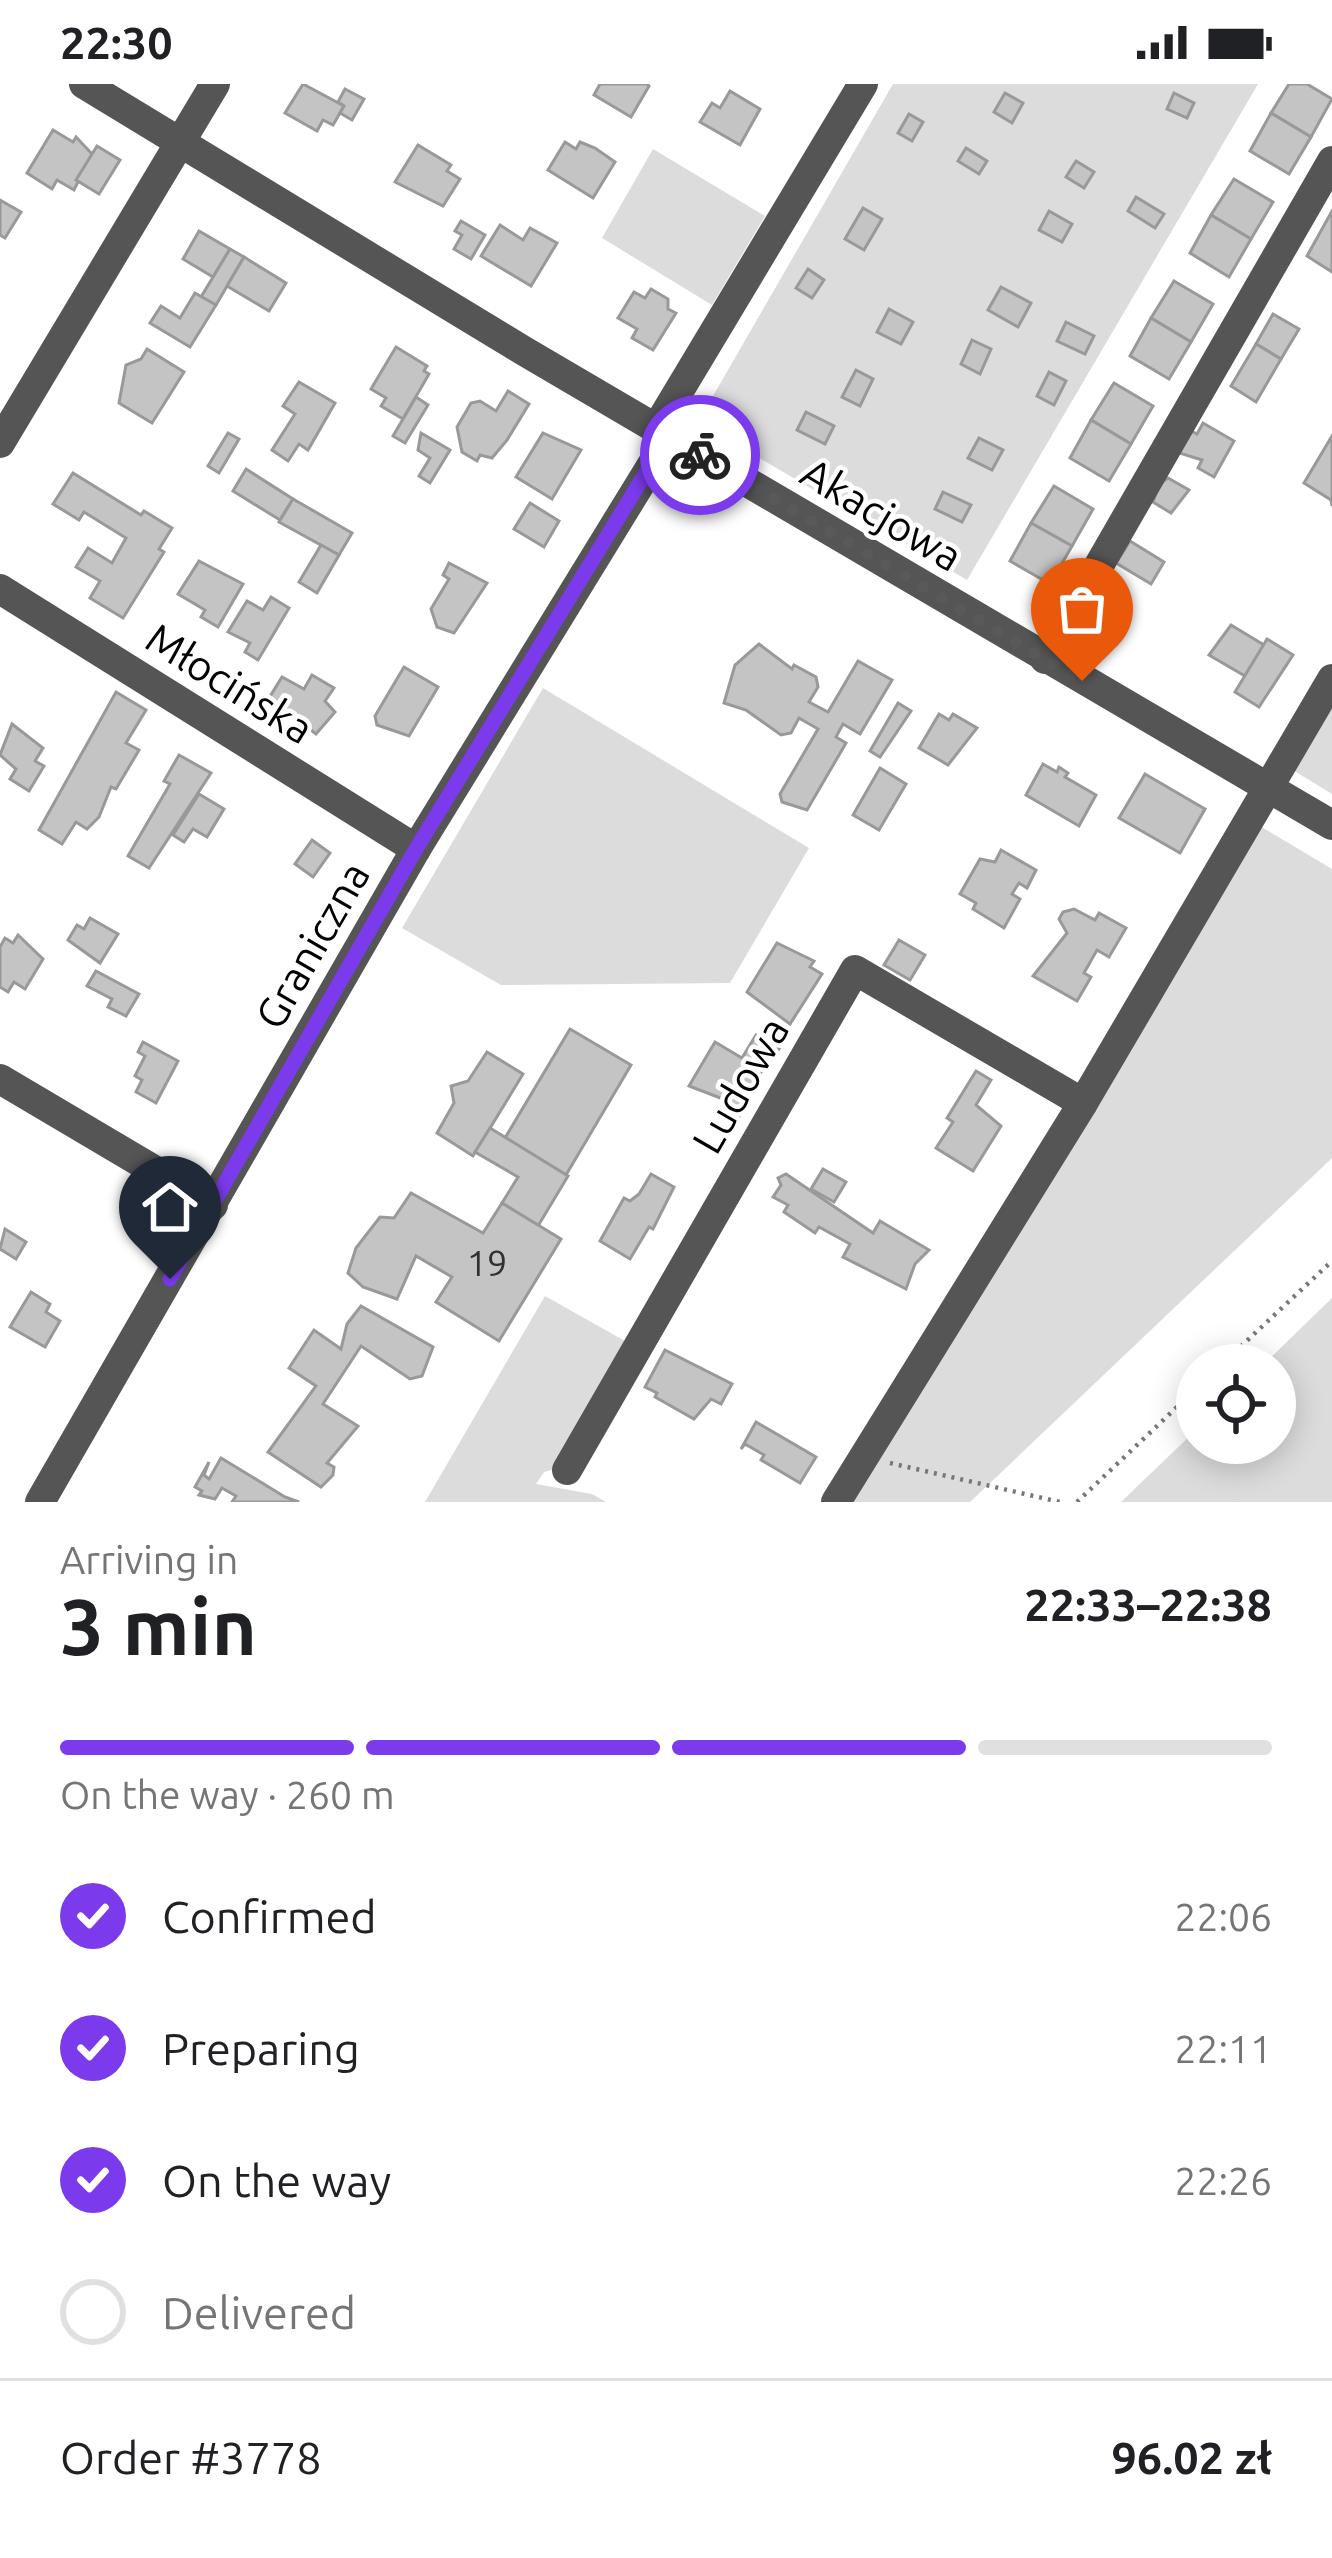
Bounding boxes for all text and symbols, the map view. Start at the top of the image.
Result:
text: 22:30 [60,17,173,68]
courier [640,395,760,515]
icon: bike [667,422,733,488]
street label: Akacjowa [793,448,971,580]
pin [1031,558,1133,681]
icon: bag [1049,576,1115,642]
street label: Młocińska [138,614,322,752]
street label: Graniczna [246,854,378,1036]
street label: Ludowa [682,1009,798,1161]
pin [119,1156,221,1279]
icon: home [137,1174,203,1240]
house number: 19 [467,1242,507,1283]
map controls [1176,1344,1296,1464]
button: locate [1176,1344,1296,1464]
text: Arriving in [60,1538,238,1581]
text: 22:33–22:38 [1024,1579,1272,1630]
text: 3 min [60,1582,257,1670]
text: On the way · 260 m [60,1773,395,1816]
icon: check [60,1883,126,1949]
text: Confirmed [162,1891,377,1942]
text: 22:06 [1174,1895,1272,1938]
icon: check [60,2015,126,2081]
text: Preparing [162,2023,360,2074]
text: 22:11 [1174,2027,1272,2070]
icon: check [60,2147,126,2213]
text: On the way [162,2155,391,2206]
text: 22:26 [1174,2159,1272,2202]
text: Delivered [162,2287,356,2338]
text: Order #3778 [60,2432,322,2483]
text: 96.02 zł [1111,2432,1272,2483]

